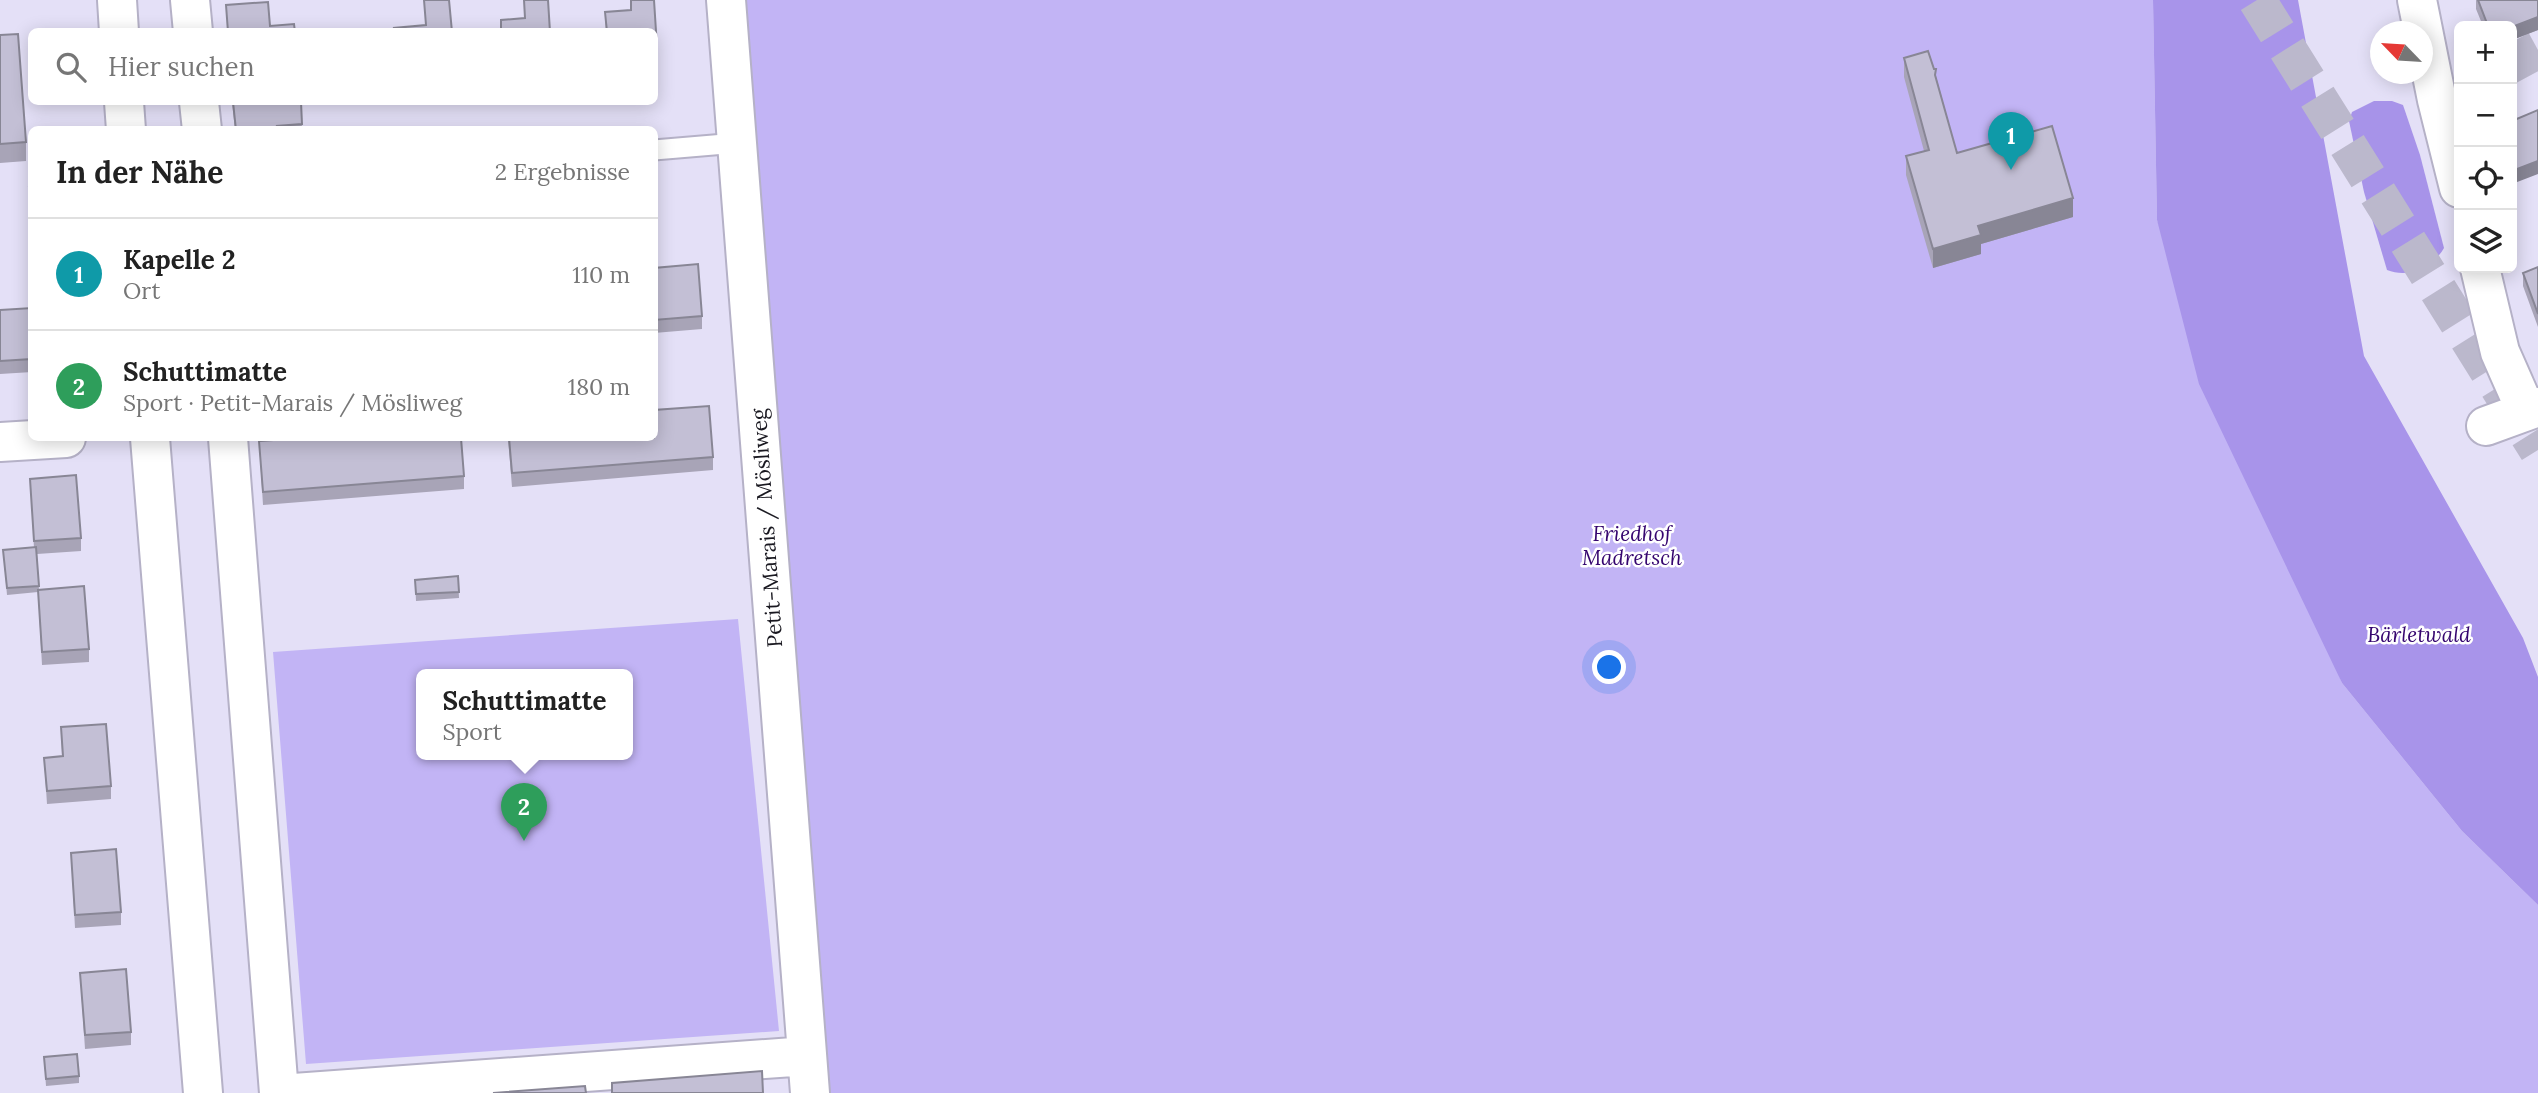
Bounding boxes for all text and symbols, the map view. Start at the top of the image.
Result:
north arrow [2370,21,2433,84]
map controls [2454,21,2517,273]
button: + [2454,21,2517,84]
search box [28,28,658,105]
icon: search [52,48,90,86]
text: Hier suchen [108,50,254,83]
button: − [2454,84,2517,147]
pin: 1 [1988,112,2034,170]
button: locate [2454,147,2517,210]
text: In der Nähe [56,153,224,191]
text: 2 Ergebnisse [495,157,630,186]
button: layers [2454,210,2517,273]
text: Kapelle 2 [123,243,236,276]
text: 1 [74,260,84,289]
text: 110 m [572,260,630,289]
text: Ort [123,276,160,305]
text: Schuttimatte [123,355,287,388]
text: 2 [73,372,85,401]
text: 180 m [568,372,630,401]
text: Sport · Petit-Marais / Mösliweg [123,388,462,417]
street label: Petit-Marais / Mösliweg [745,407,788,648]
park label: Friedhof Madretsch [1582,520,1682,571]
park label: Bärletwald [2367,621,2471,648]
your location [1592,650,1626,684]
popup [416,669,633,760]
text: Schuttimatte [443,684,606,717]
text: Sport [443,717,502,746]
pin: 2 [501,783,547,841]

